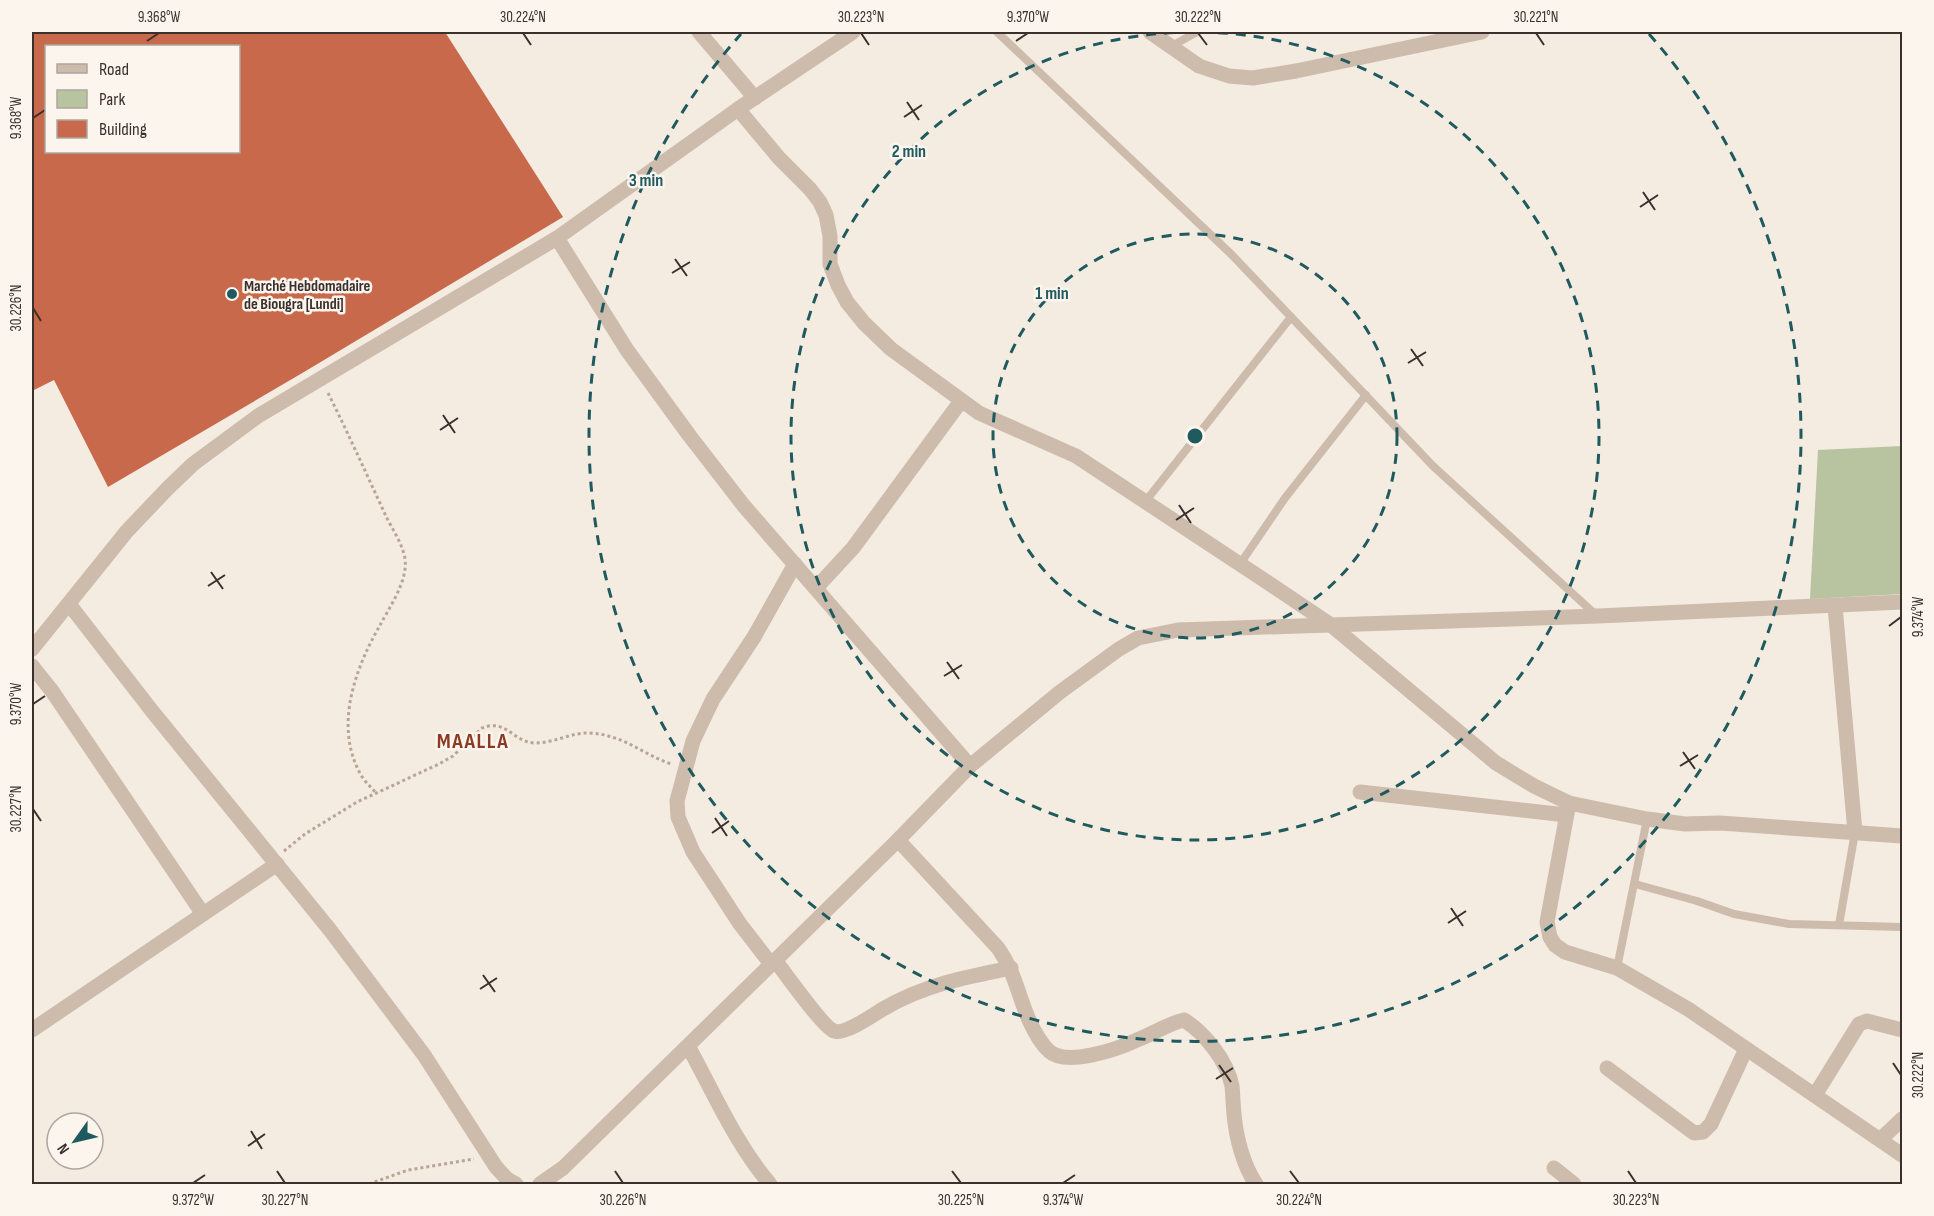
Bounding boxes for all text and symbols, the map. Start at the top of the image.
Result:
text: 9.368°W [138,8,181,27]
text: 30.224°N [500,8,546,27]
text: 30.223°N [838,8,884,27]
text: 9.370°W [1007,8,1049,27]
text: 30.222°N [1175,8,1221,27]
text: 30.221°N [1514,8,1558,27]
legend [45,45,240,153]
text: Road [99,59,129,80]
text: Park [99,89,125,110]
text: 9.368°W [7,96,26,139]
text: Building [99,119,147,140]
text: 2 min [892,141,926,162]
text: 3 min [629,170,663,191]
place label: Marché Hebdomadaire de Biougra [Lundi] [244,277,371,314]
text: 1 min [1035,283,1069,304]
text: 30.226°N [7,285,26,331]
marker: Marché Hebdomadaire de Biougra [Lundi] [225,287,239,301]
centre of rings [1185,426,1205,446]
text: 9.374°W [1909,596,1928,637]
text: 9.370°W [7,683,26,725]
district label: MAALLA [437,728,509,755]
text: 30.227°N [7,786,26,832]
text: 30.222°N [1909,1052,1928,1098]
north arrow [45,1111,105,1171]
text: N [54,1140,74,1157]
text: 9.372°W [172,1191,214,1210]
text: 30.227°N [262,1191,308,1210]
text: 30.226°N [600,1191,646,1210]
text: 30.225°N [938,1191,984,1210]
text: 9.374°W [1043,1191,1084,1210]
text: 30.224°N [1276,1191,1322,1210]
text: 30.223°N [1613,1191,1659,1210]

